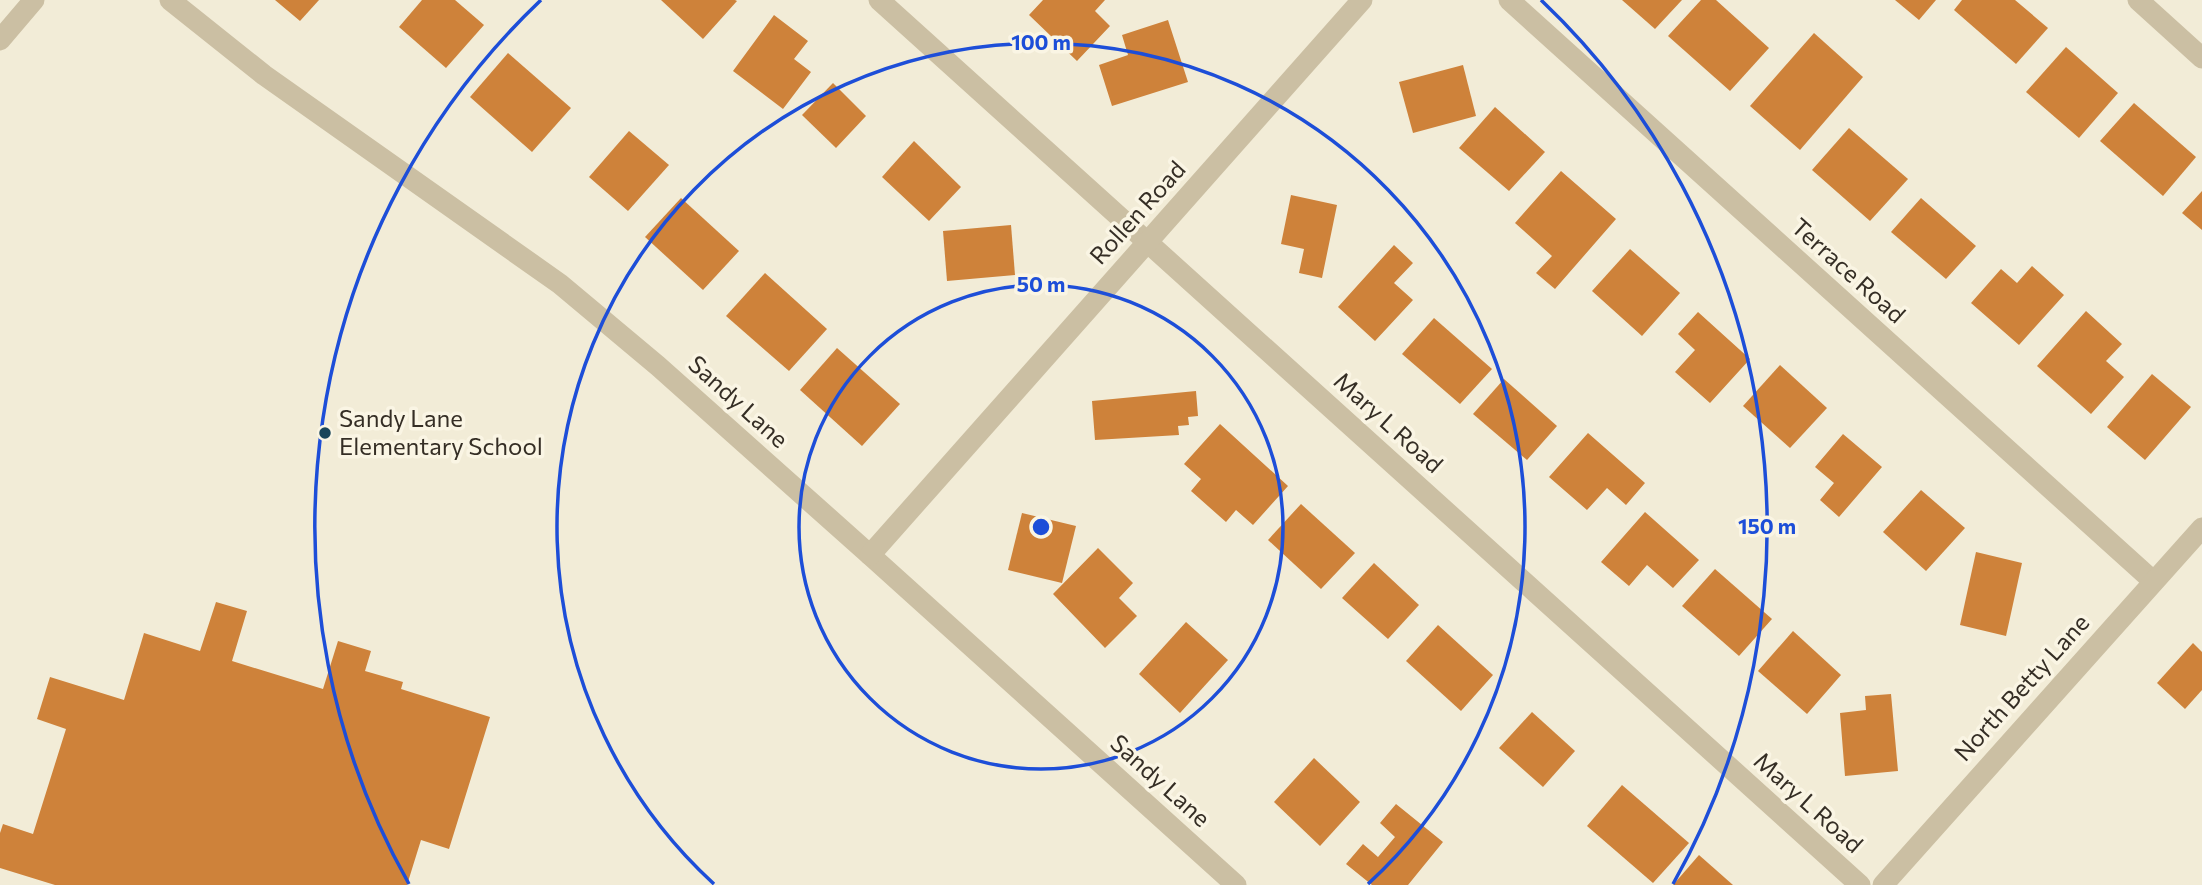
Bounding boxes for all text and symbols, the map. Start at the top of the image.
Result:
text: 100 m [1011,29,1071,54]
street label: Rollen Road [1083,154,1191,270]
street label: Terrace Road [1786,211,1912,328]
text: 50 m [1017,271,1065,296]
street label: Sandy Lane [683,349,795,453]
street label: Mary L Road [1329,366,1449,478]
place label: Sandy Lane Elementary School [339,403,543,460]
marker: Sandy Lane Elementary School [317,425,333,441]
text: 150 m [1738,513,1796,538]
centre of rings [1029,515,1053,539]
street label: North Betty Lane [1947,608,2094,766]
street label: Sandy Lane [1105,728,1217,832]
street label: Mary L Road [1749,746,1869,858]

